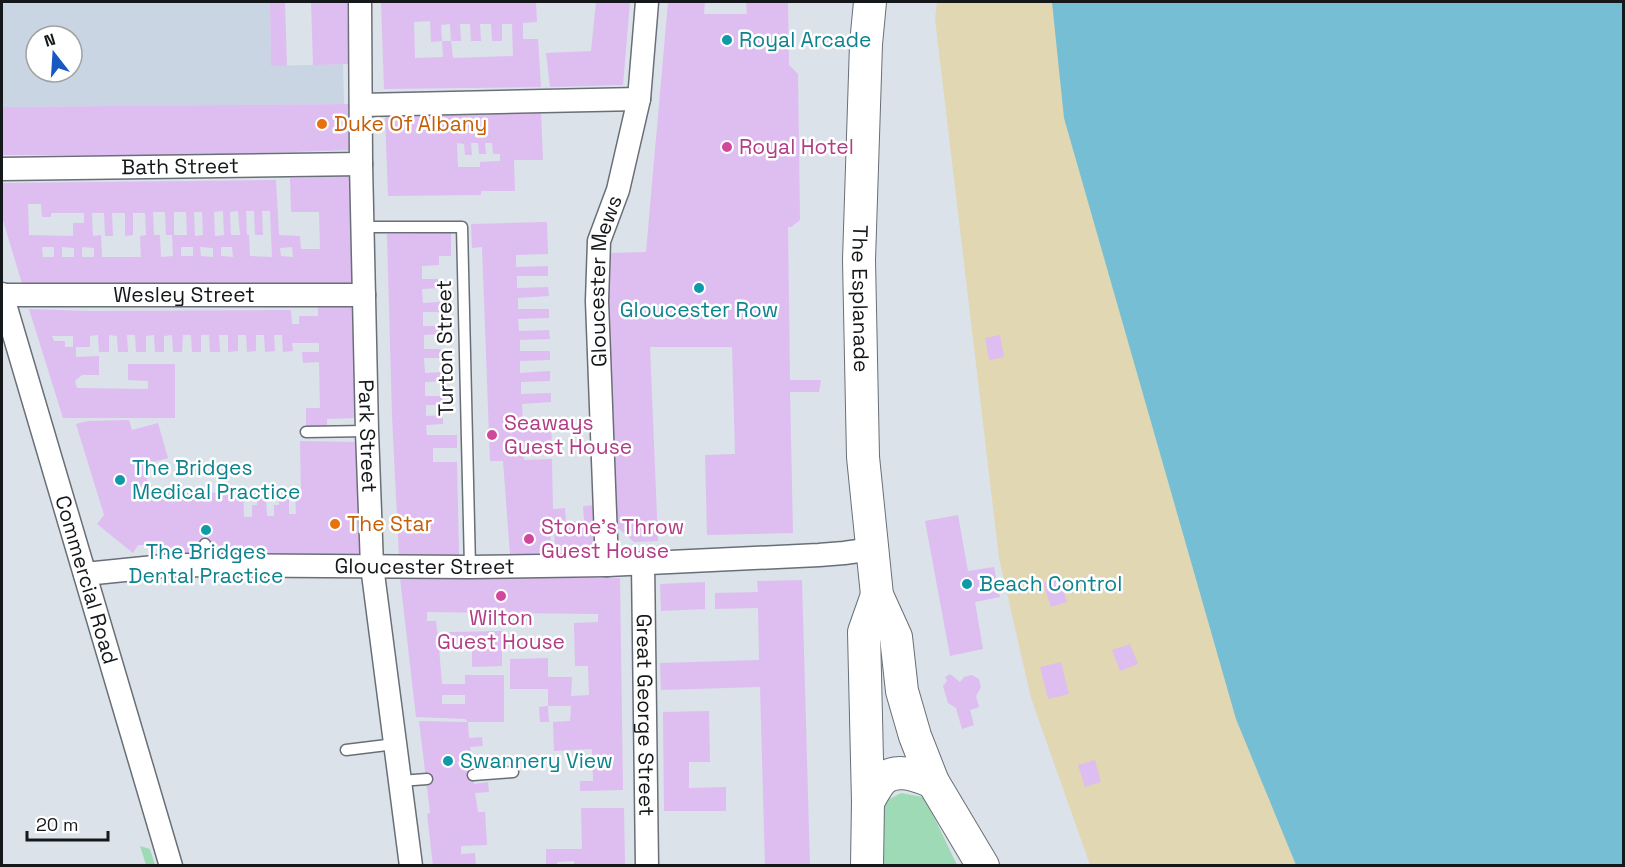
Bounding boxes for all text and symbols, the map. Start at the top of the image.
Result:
north arrow [24,24,84,84]
place label: Royal Arcade [739,26,872,53]
text: N [42,29,58,52]
marker: Royal Arcade [720,33,734,47]
place label: Duke Of Albany [334,110,487,137]
marker: Duke Of Albany [315,117,329,131]
place label: Royal Hotel [739,133,854,160]
marker: Royal Hotel [720,140,734,154]
street label: Bath Street [121,152,239,180]
street label: Gloucester Mews [583,191,628,368]
street label: The Esplanade [846,225,875,373]
street label: Turton Street [430,280,459,416]
street label: Wesley Street [113,281,255,308]
marker: Gloucester Row [692,281,706,295]
place label: Gloucester Row [620,296,778,323]
street label: Park Street [353,379,383,493]
place label: Seaways Guest House [504,409,632,460]
marker: Seaways Guest House [485,428,499,442]
place label: The Bridges Medical Practice [132,454,300,505]
marker: The Bridges Medical Practice [113,473,127,487]
street label: Commercial Road [49,492,125,667]
place label: The Star [347,510,433,537]
place label: Stone's Throw Guest House [541,513,684,564]
marker: The Star [328,517,342,531]
marker: The Bridges Dental Practice [199,523,213,537]
marker: Stone's Throw Guest House [522,532,536,546]
place label: The Bridges Dental Practice [128,538,284,589]
street label: Gloucester Street [334,552,515,580]
place label: Beach Control [979,570,1122,597]
marker: Beach Control [960,577,974,591]
marker: Wilton Guest House [494,589,508,603]
place label: Wilton Guest House [437,604,565,655]
street label: Great George Street [631,613,660,817]
place label: Swannery View [460,747,613,774]
marker: Swannery View [441,754,455,768]
scale bar [27,804,108,842]
text: 20 m [36,813,79,836]

